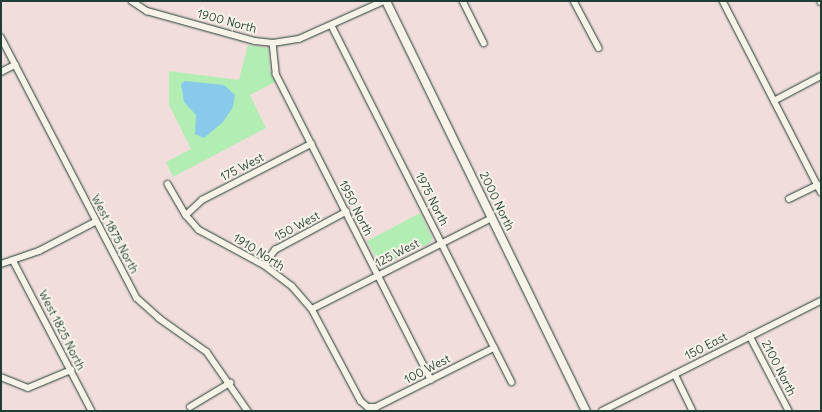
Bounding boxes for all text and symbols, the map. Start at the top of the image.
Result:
street label: 1900 North [196,6,258,36]
street label: 175 West [218,150,266,184]
street label: 2000 North [477,169,517,233]
street label: 1975 North [412,170,452,228]
street label: 1950 North [336,178,376,238]
street label: West 1875 North [88,192,142,276]
street label: 150 West [272,208,322,244]
street label: 1910 North [231,231,287,273]
street label: 125 West [373,236,421,270]
street label: West 1825 North [36,287,88,373]
street label: 150 East [682,329,730,363]
street label: 2100 North [759,338,799,398]
street label: 100 West [402,351,452,387]

